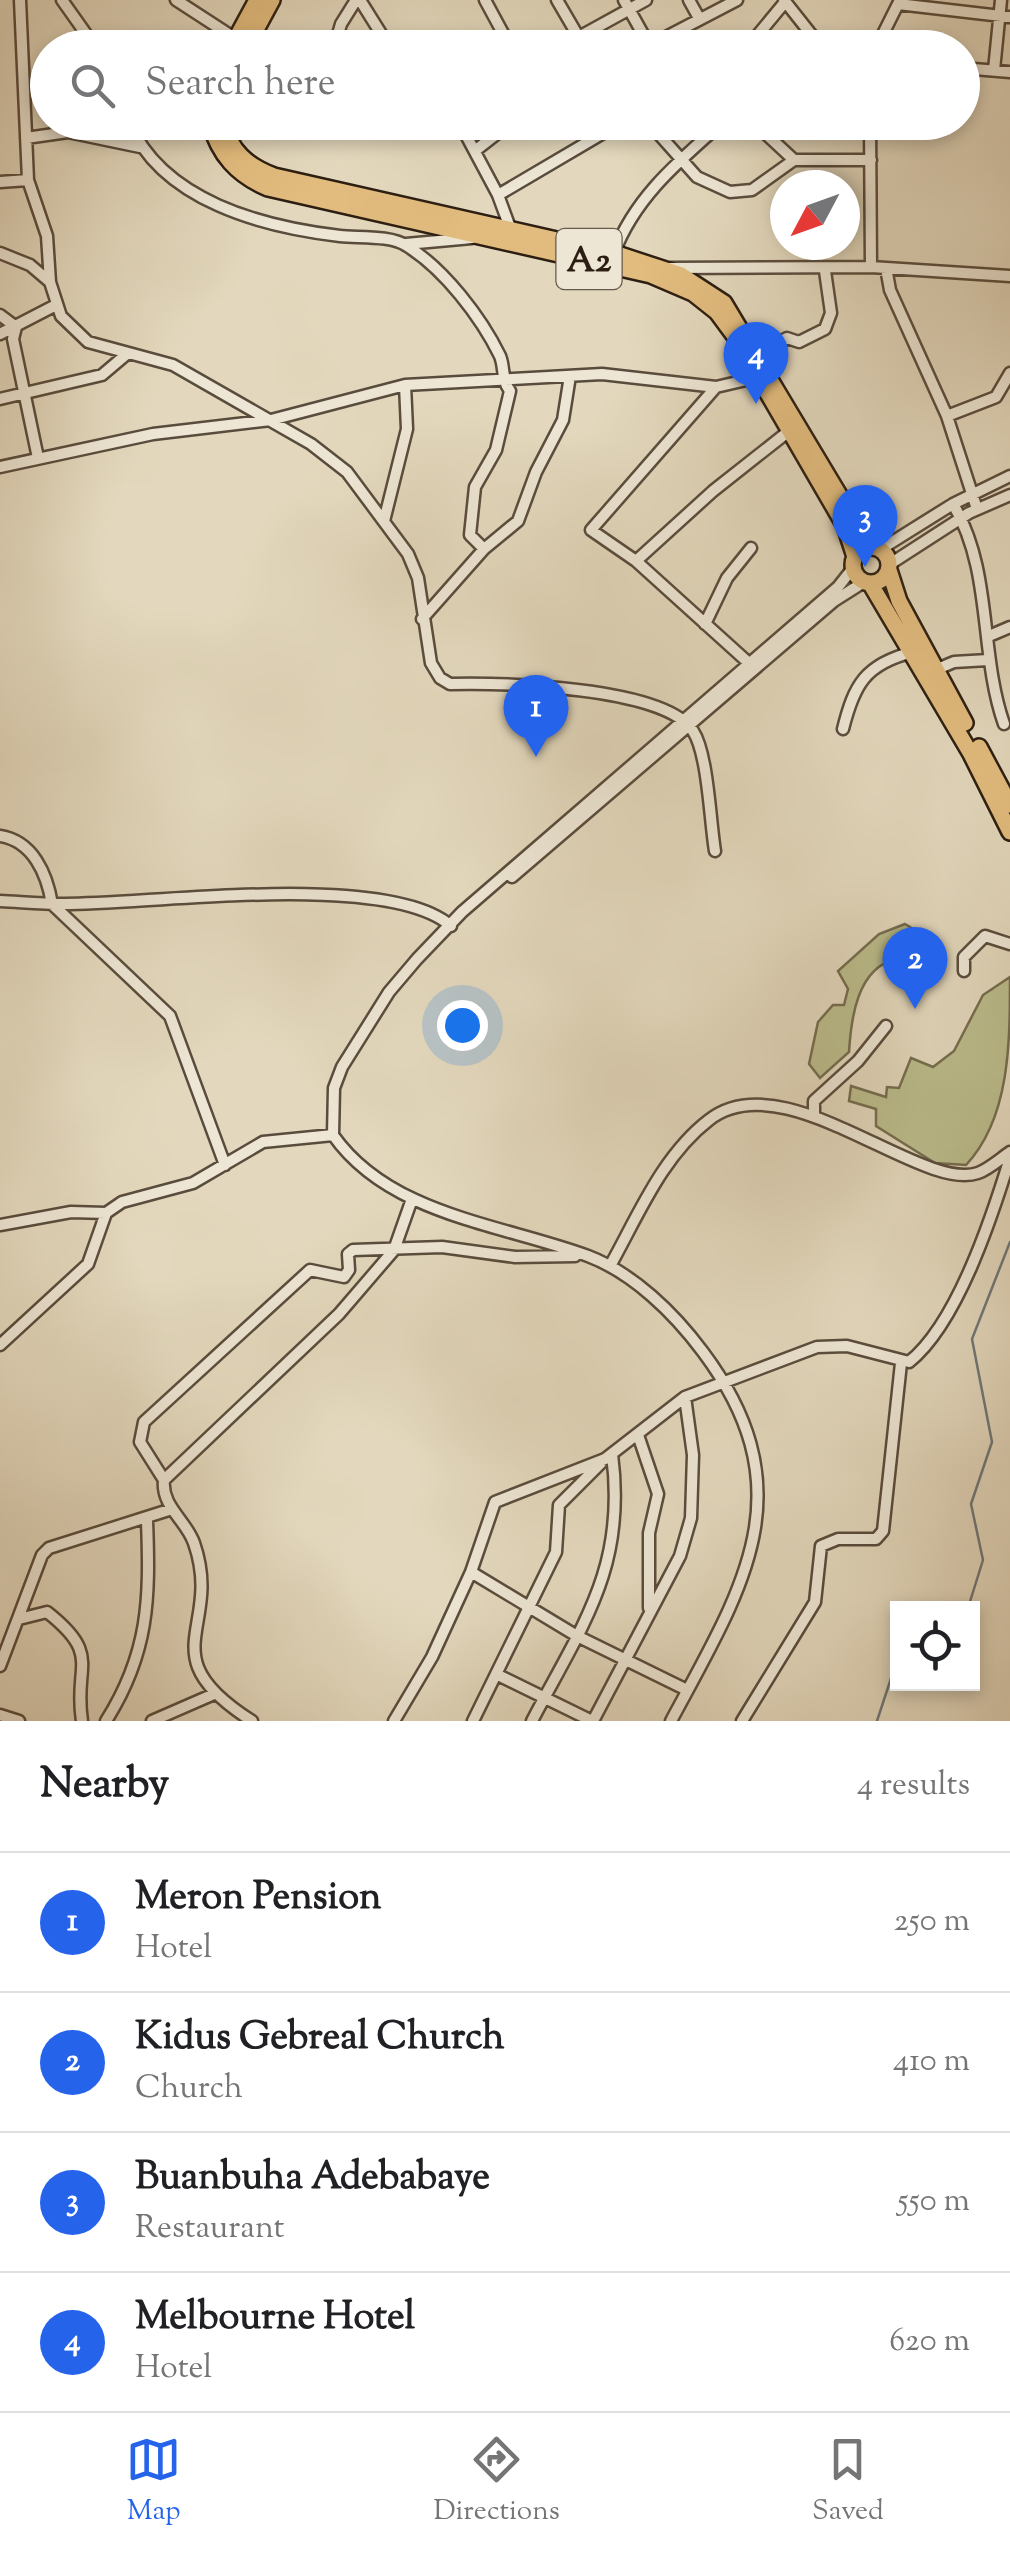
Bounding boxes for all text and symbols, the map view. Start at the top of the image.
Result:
search box [30,30,980,140]
icon: search [65,58,120,113]
text: Search here [145,58,336,112]
north arrow [770,170,860,260]
road number: A2 [556,229,622,289]
pin: 4 [724,322,788,404]
pin: 3 [832,484,898,567]
pin: 1 [504,674,568,757]
pin: 2 [882,926,948,1009]
your location [437,1000,488,1051]
map controls [890,1601,980,1691]
button: locate [890,1601,980,1691]
text: Nearby [40,1756,169,1816]
text: 4 results [857,1763,970,1809]
text: Meron Pension [135,1872,381,1926]
text: 1 [67,1899,78,1945]
text: 250 m [894,1899,970,1945]
text: Hotel [135,1926,212,1972]
text: Kidus Gebreal Church [135,2012,505,2066]
text: 2 [65,2039,80,2085]
text: 410 m [893,2039,970,2085]
text: Church [135,2066,243,2112]
text: Buanbuha Adebabaye [135,2152,490,2206]
text: 3 [66,2179,79,2225]
text: 550 m [898,2179,970,2225]
text: Restaurant [135,2206,285,2252]
text: Melbourne Hotel [135,2292,415,2346]
text: 4 [64,2319,81,2365]
text: 620 m [889,2319,970,2365]
text: Hotel [135,2346,212,2392]
tab: Map [126,2432,181,2532]
tab: Directions [433,2432,560,2532]
tab: Saved [812,2432,884,2532]

